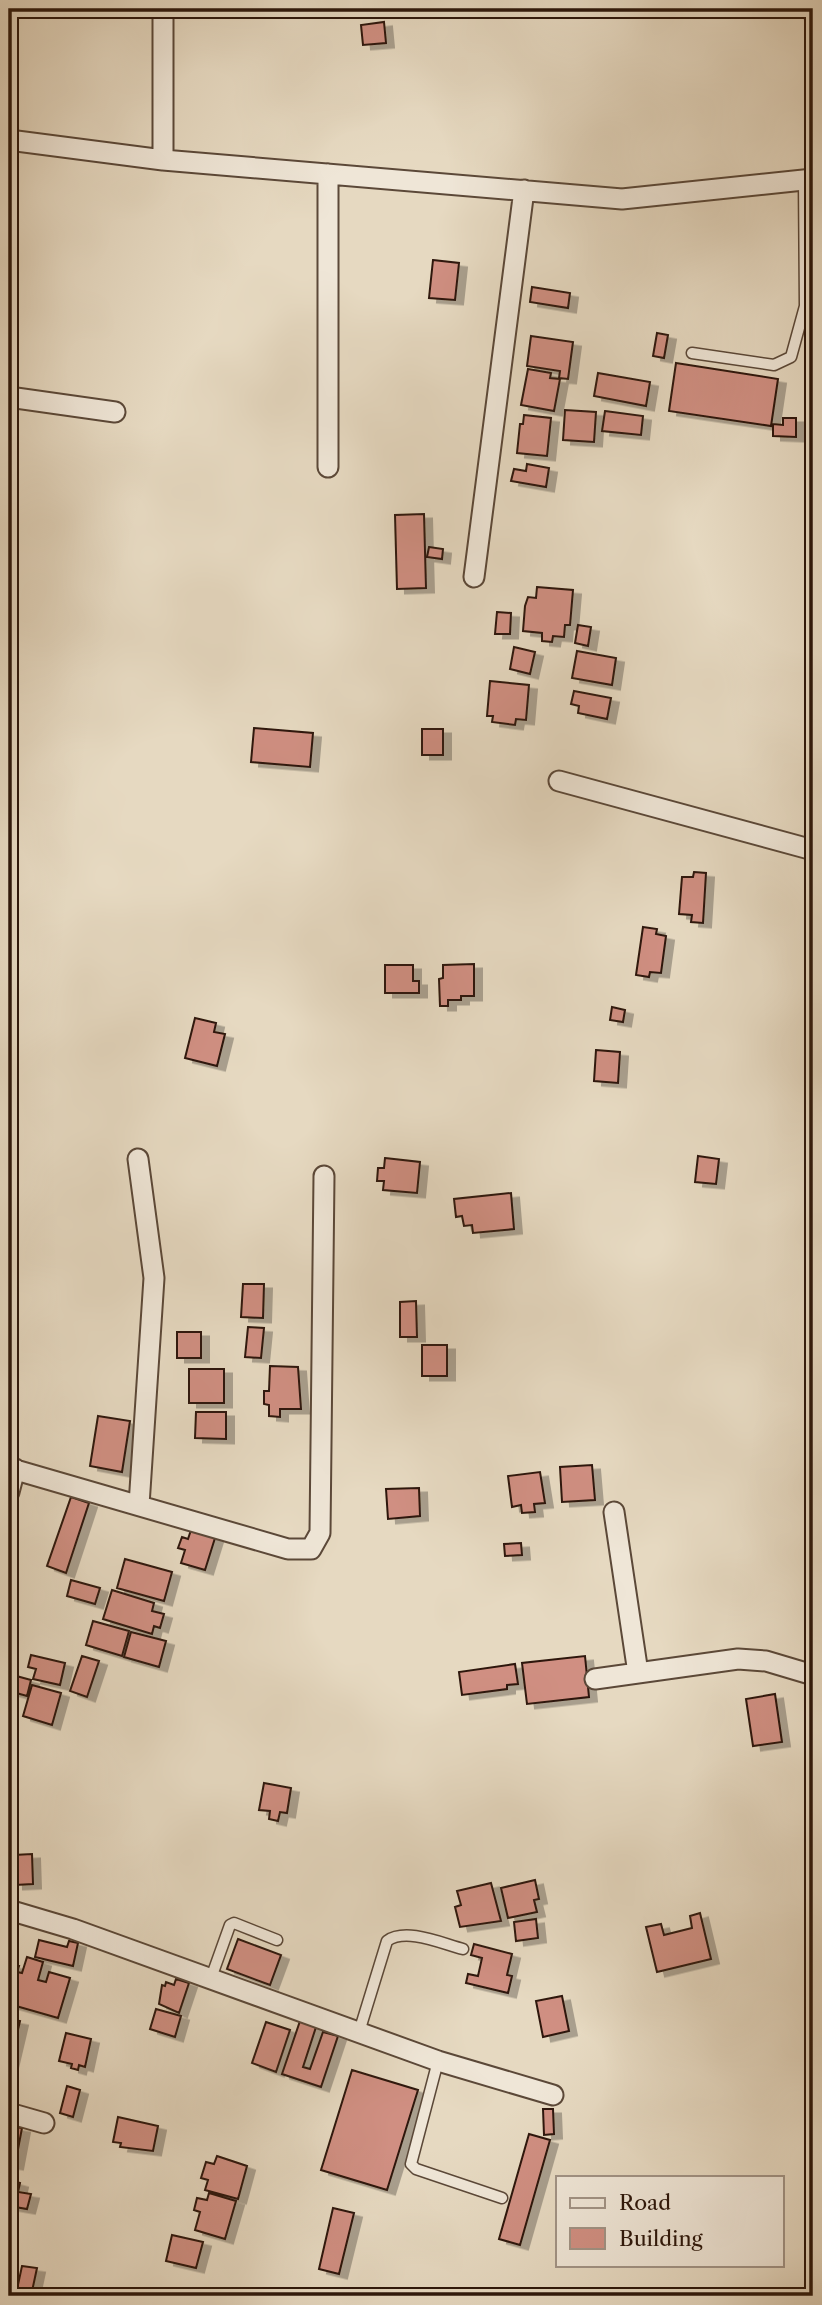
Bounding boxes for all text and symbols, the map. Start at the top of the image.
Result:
legend [556,2176,784,2266]
text: Road [619,2190,671,2215]
text: Building [619,2226,704,2251]

